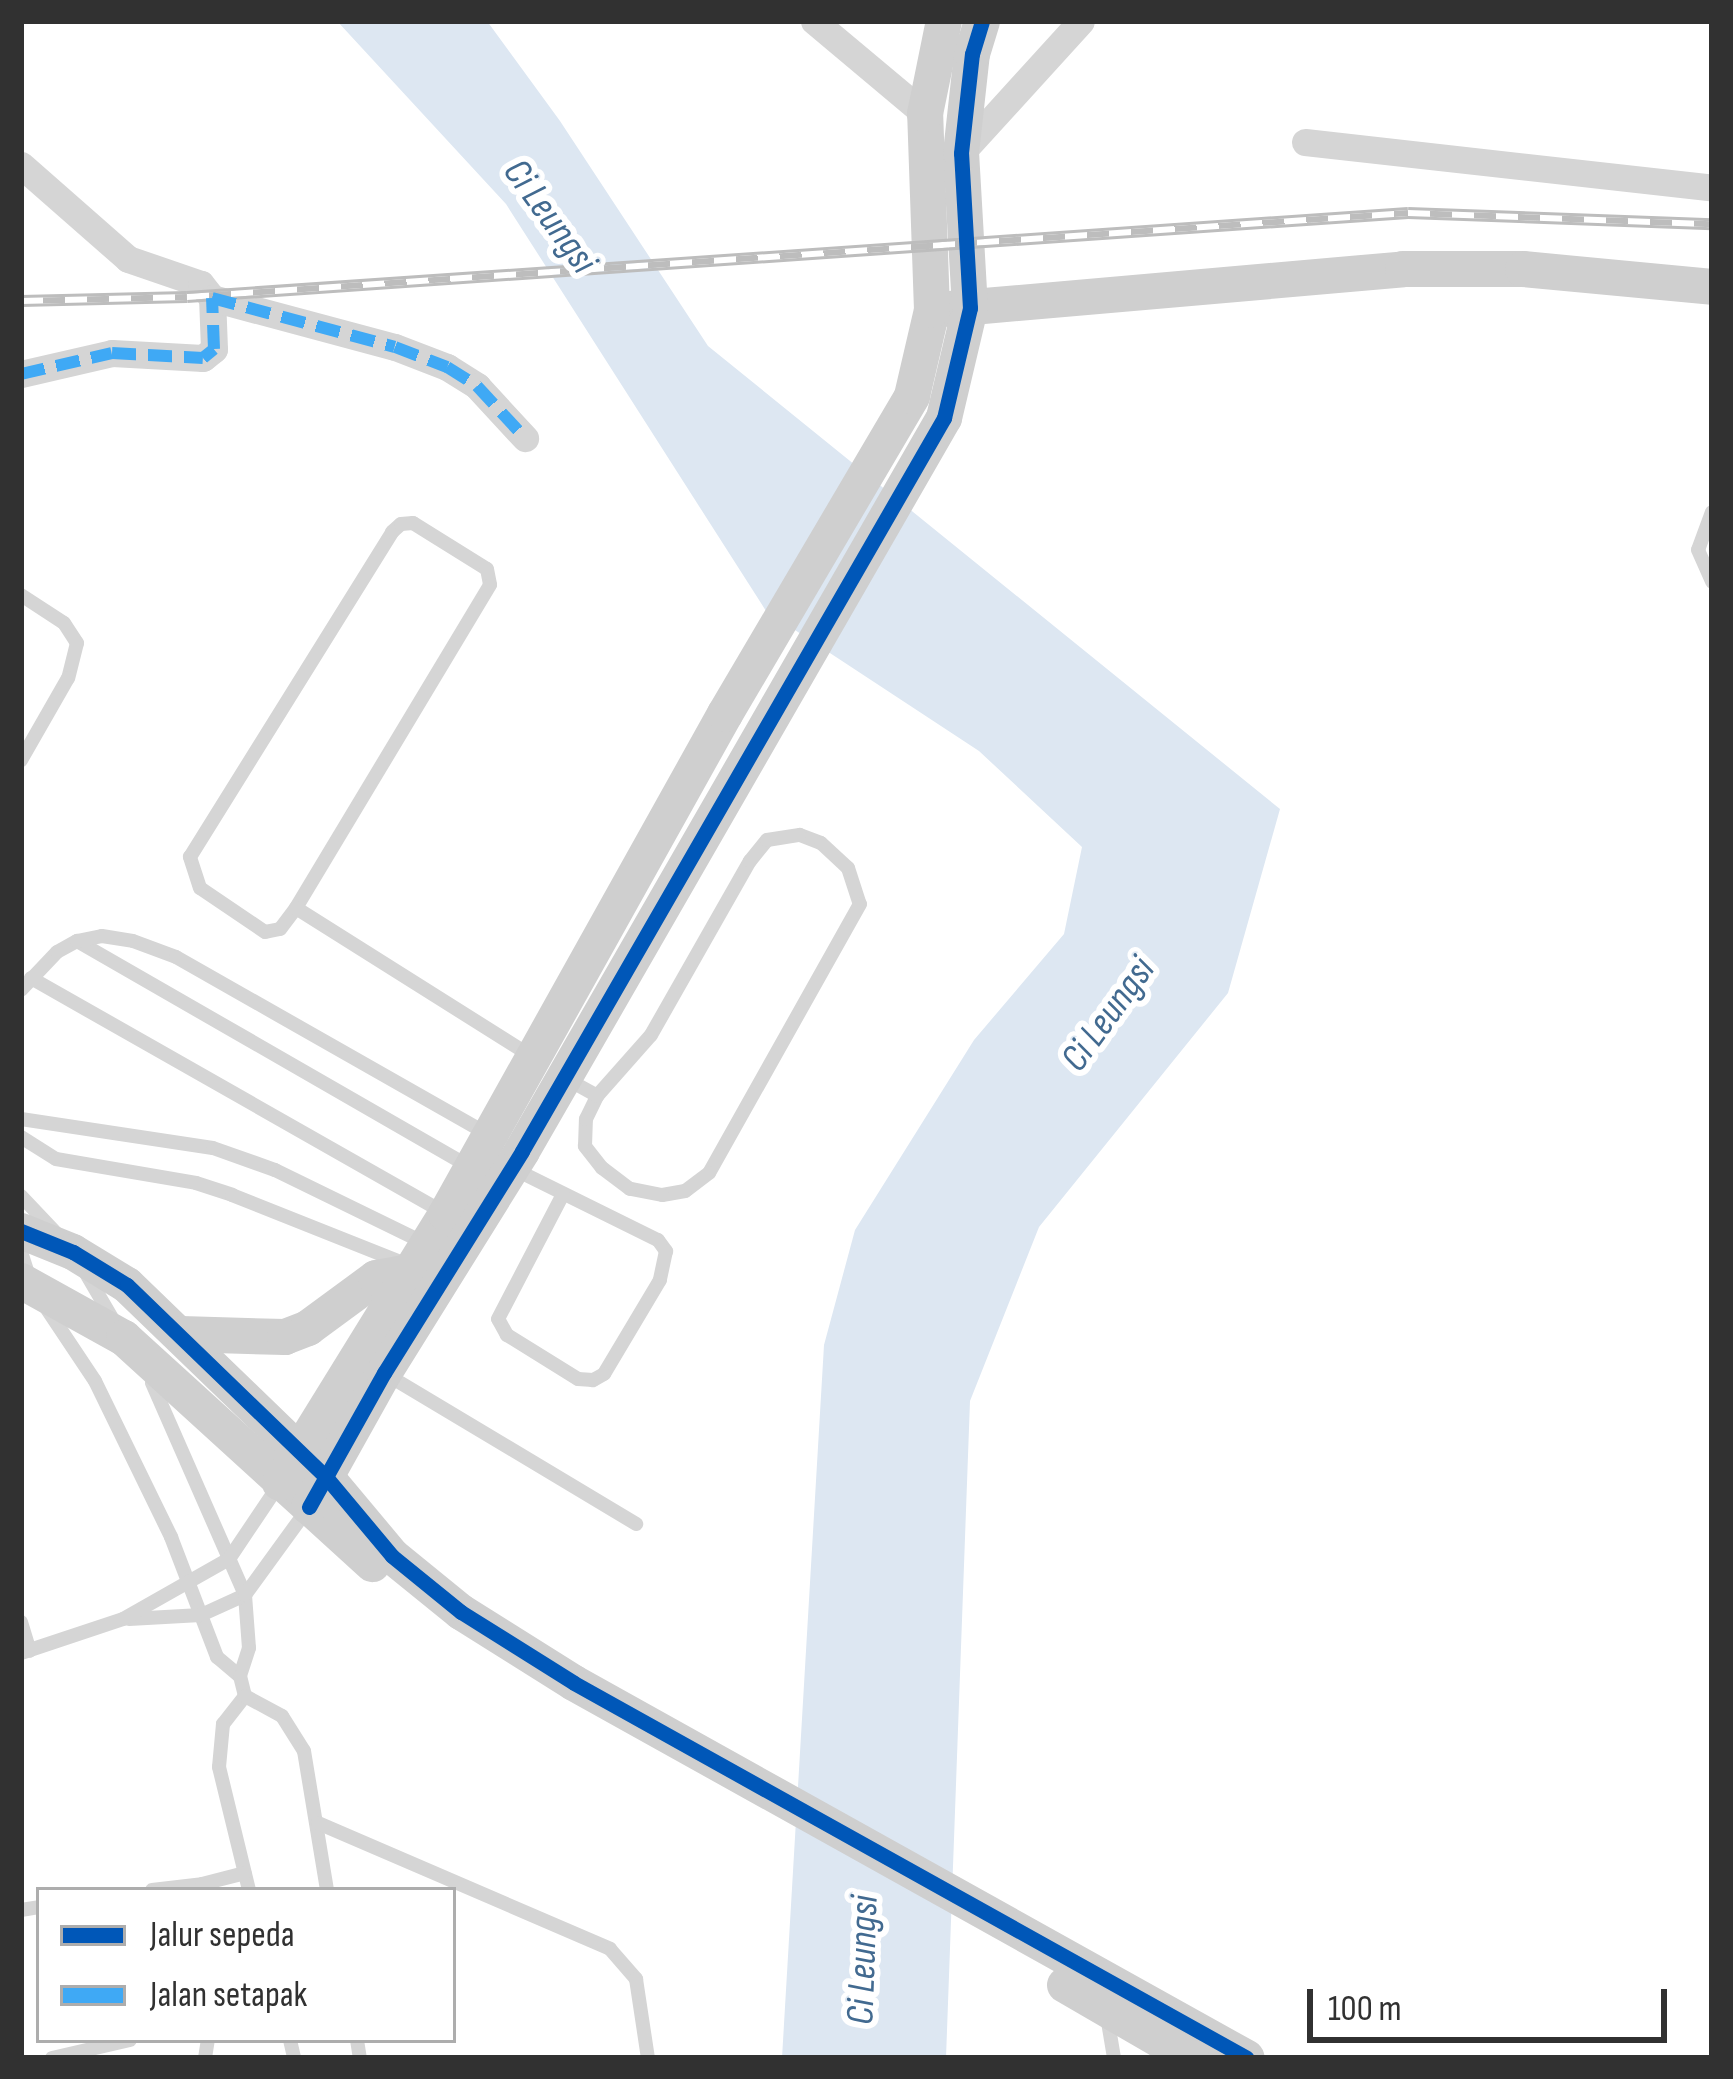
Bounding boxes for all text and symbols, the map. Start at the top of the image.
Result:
water label: Ci Leungsi [492,151,606,283]
water label: Ci Leungsi [1052,949,1166,1081]
legend [36,1887,456,2043]
water label: Ci Leungsi [838,1894,890,2026]
text: Jalur sepeda [150,1914,295,1957]
scale bar [1313,1965,1673,2039]
text: Jalan setapak [150,1974,307,2017]
text: 100 m [1328,1988,1402,2031]

